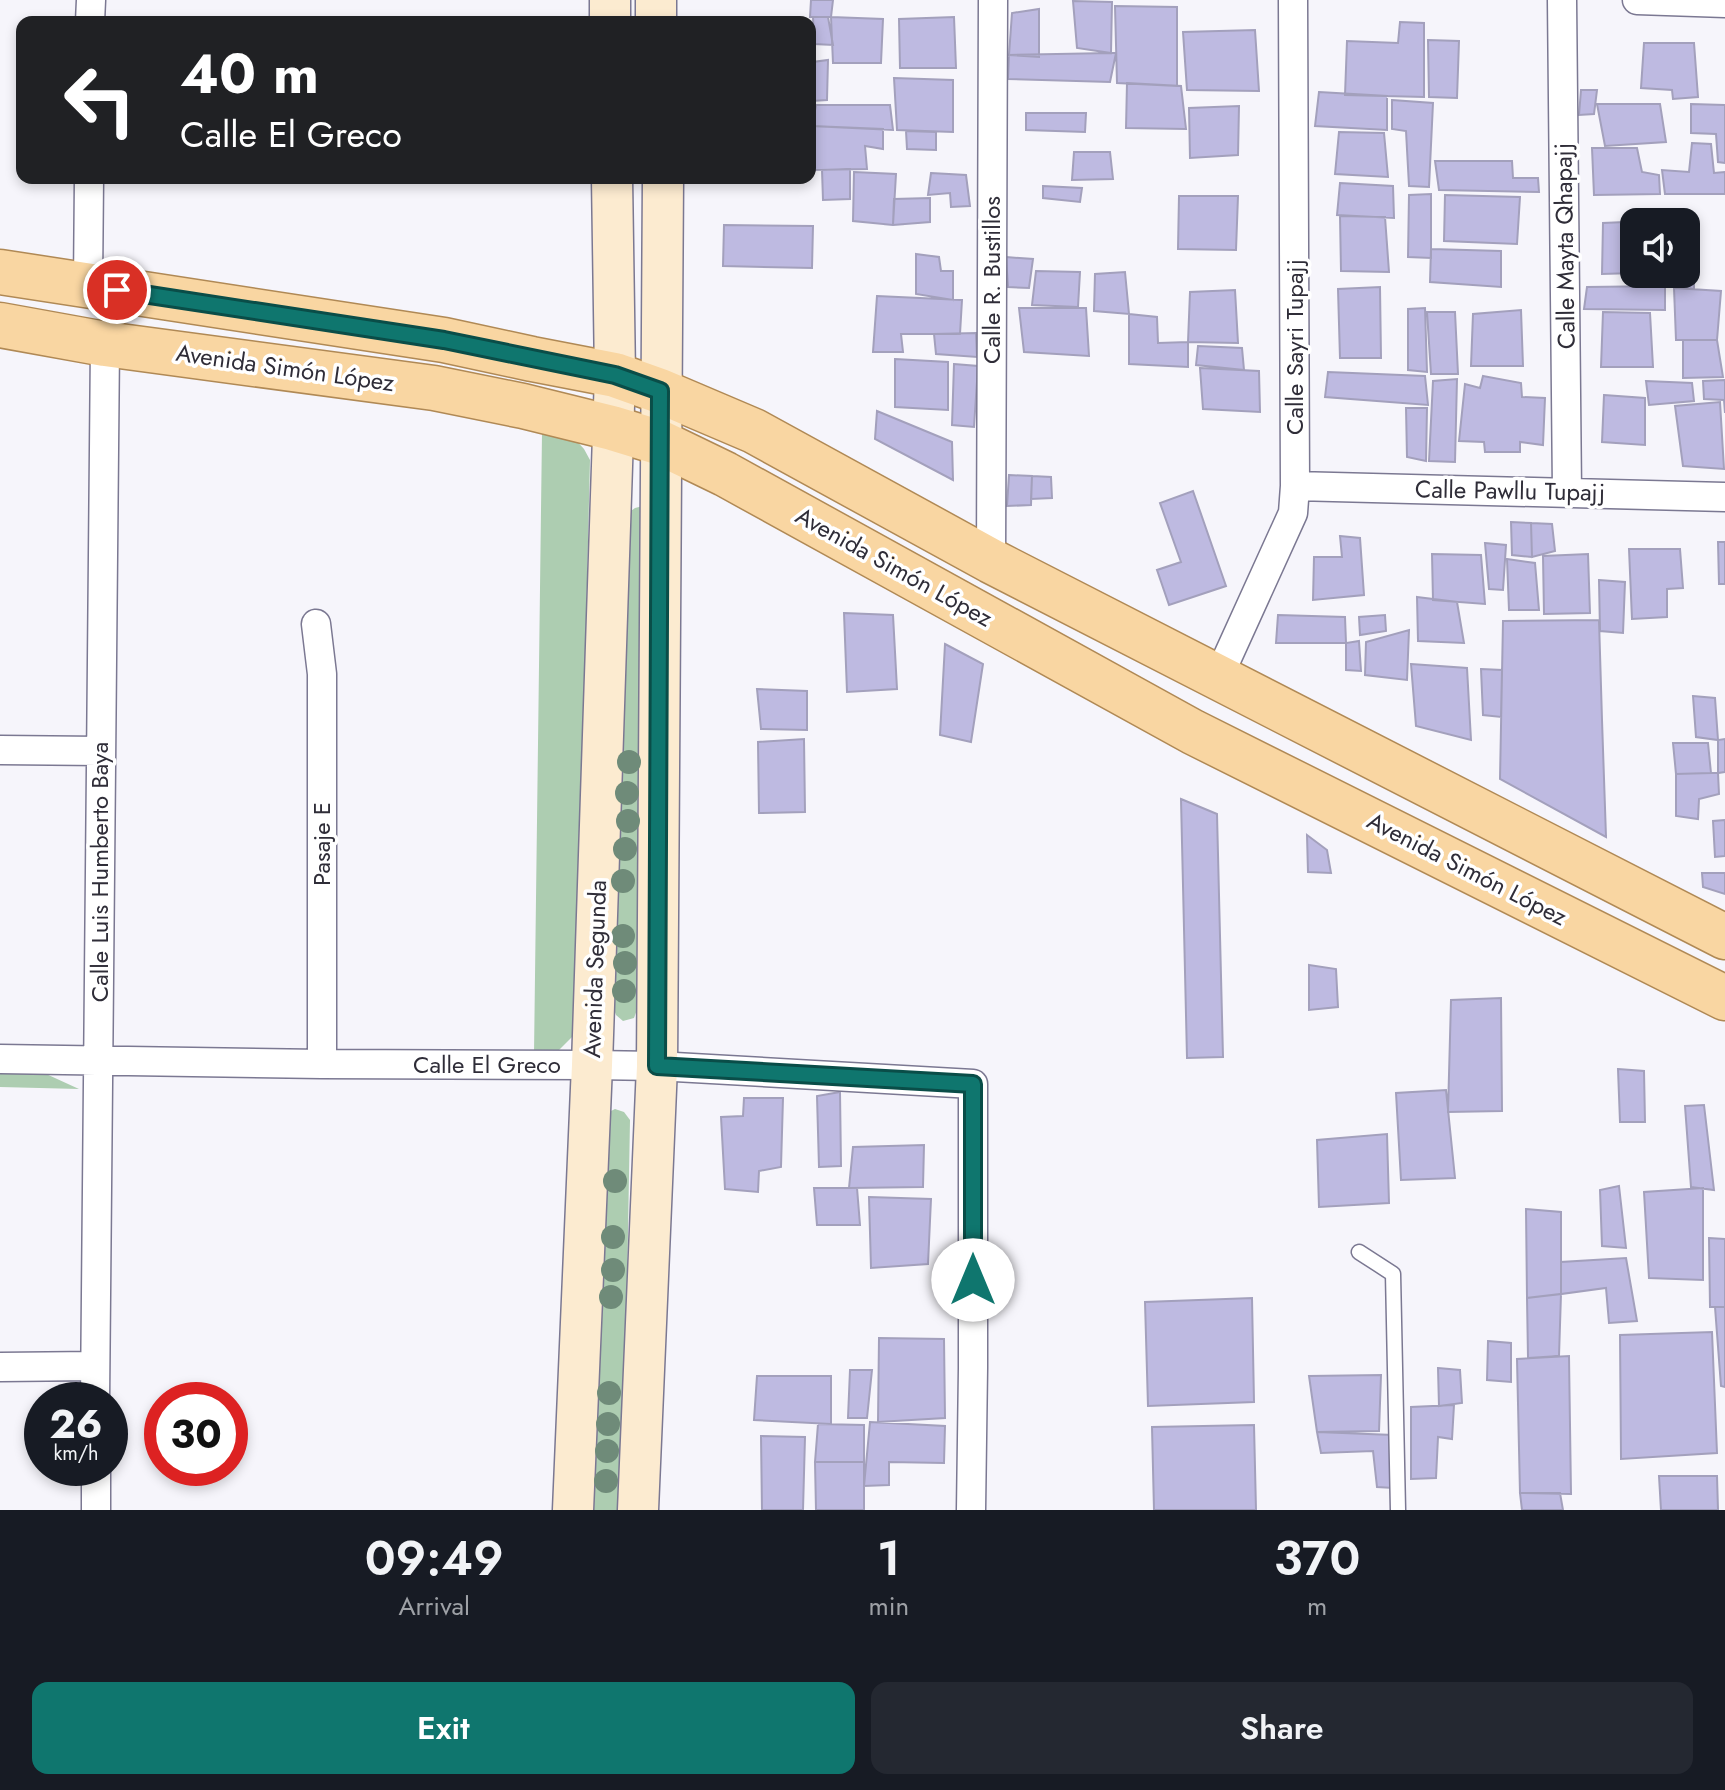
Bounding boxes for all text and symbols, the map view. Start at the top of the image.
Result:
text: 40 m [180,33,319,114]
icon: left [48,48,152,152]
text: Calle El Greco [180,108,402,160]
street label: Calle Mayta Qhapajj [1545,143,1584,349]
street label: Calle R. Bustillos [974,196,1009,364]
map controls [1620,208,1700,288]
button: sound [1620,208,1700,288]
pin [83,256,151,324]
street label: Calle Sayri Tupajj [1277,259,1312,435]
icon: arrive [95,268,139,312]
street label: Avenida Simón López [174,335,396,400]
street label: Calle Pawllu Tupajj [1415,471,1605,510]
street label: Avenida Simón López [790,498,999,635]
street label: Calle Luis Humberto Baya [82,742,117,1002]
street label: Pasaje E [304,802,339,886]
street label: Avenida Simón López [1361,803,1573,934]
street label: Avenida Segunda [574,879,615,1059]
street label: Calle El Greco [413,1047,561,1082]
position arrow [931,1238,1015,1322]
speed limit sign: 30 [144,1382,248,1486]
text: 26 [50,1395,103,1453]
text: km/h [53,1439,99,1468]
text: 09:49 [365,1524,504,1593]
text: 1 [877,1524,901,1593]
text: 370 [1274,1524,1360,1593]
text: Arrival [398,1587,470,1625]
text: min [868,1587,909,1625]
text: m [1307,1587,1327,1625]
button: Exit [32,1682,855,1774]
button: Share [871,1682,1693,1774]

